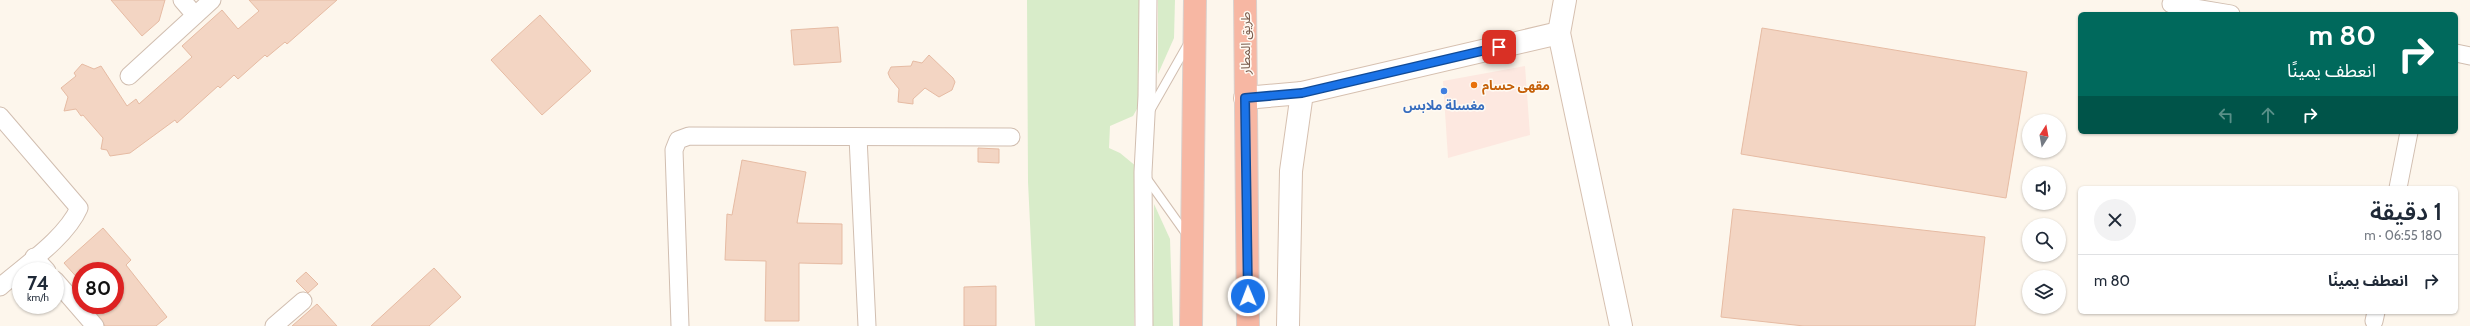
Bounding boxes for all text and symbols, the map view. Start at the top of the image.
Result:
street label: طريق المطار [1237,11,1254,75]
text: 80 m [2309,18,2376,52]
icon: right [2390,28,2442,80]
pin [1482,30,1516,64]
icon: arrive [1488,36,1510,58]
text: انعطف يمينًا [2287,60,2376,82]
place label: مقهى حسام [1482,77,1550,95]
marker: مقهى حسام [1469,80,1479,90]
marker: مغسلة ملابس [1439,86,1449,96]
place label: مغسلة ملابس [1403,97,1485,113]
icon: left [2215,104,2237,126]
icon: ahead [2257,104,2279,126]
icon: right [2299,104,2321,126]
north arrow [2022,114,2066,158]
map controls [2022,114,2066,314]
button: sound [2022,166,2066,210]
text: 1 دقيقة [2370,197,2442,226]
button: close [2094,199,2136,241]
button: search [2022,218,2066,262]
text: 180 m · 06:55 [2364,227,2442,243]
speed limit sign: 80 [72,262,124,314]
button: layers [2022,270,2066,314]
icon: right [2420,270,2442,292]
text: 74 [27,271,49,295]
text: 80 m [2094,272,2130,290]
text: انعطف يمينًا [2328,272,2408,290]
position arrow [1227,275,1269,317]
text: km/h [27,291,49,304]

